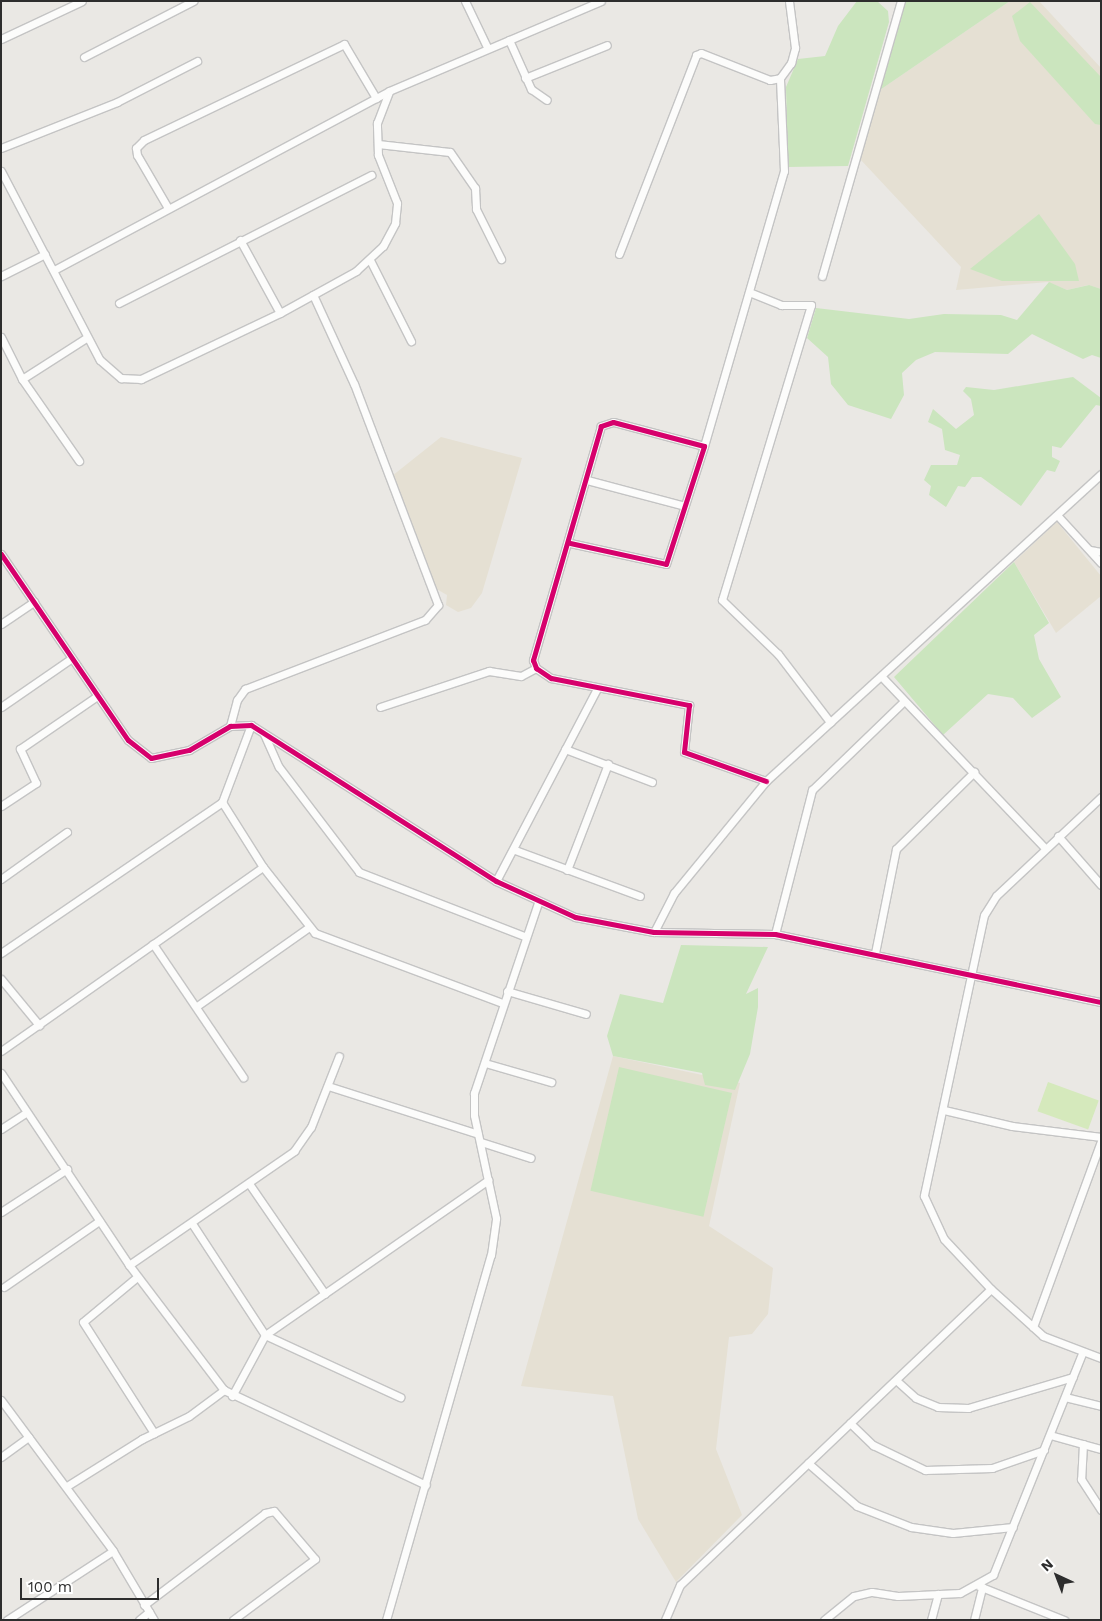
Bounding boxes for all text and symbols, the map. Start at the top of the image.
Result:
north arrow [1032,1551,1082,1601]
text: N [1038,1556,1056,1574]
scale bar [22,1568,161,1600]
text: 100 m [28,1578,72,1596]

